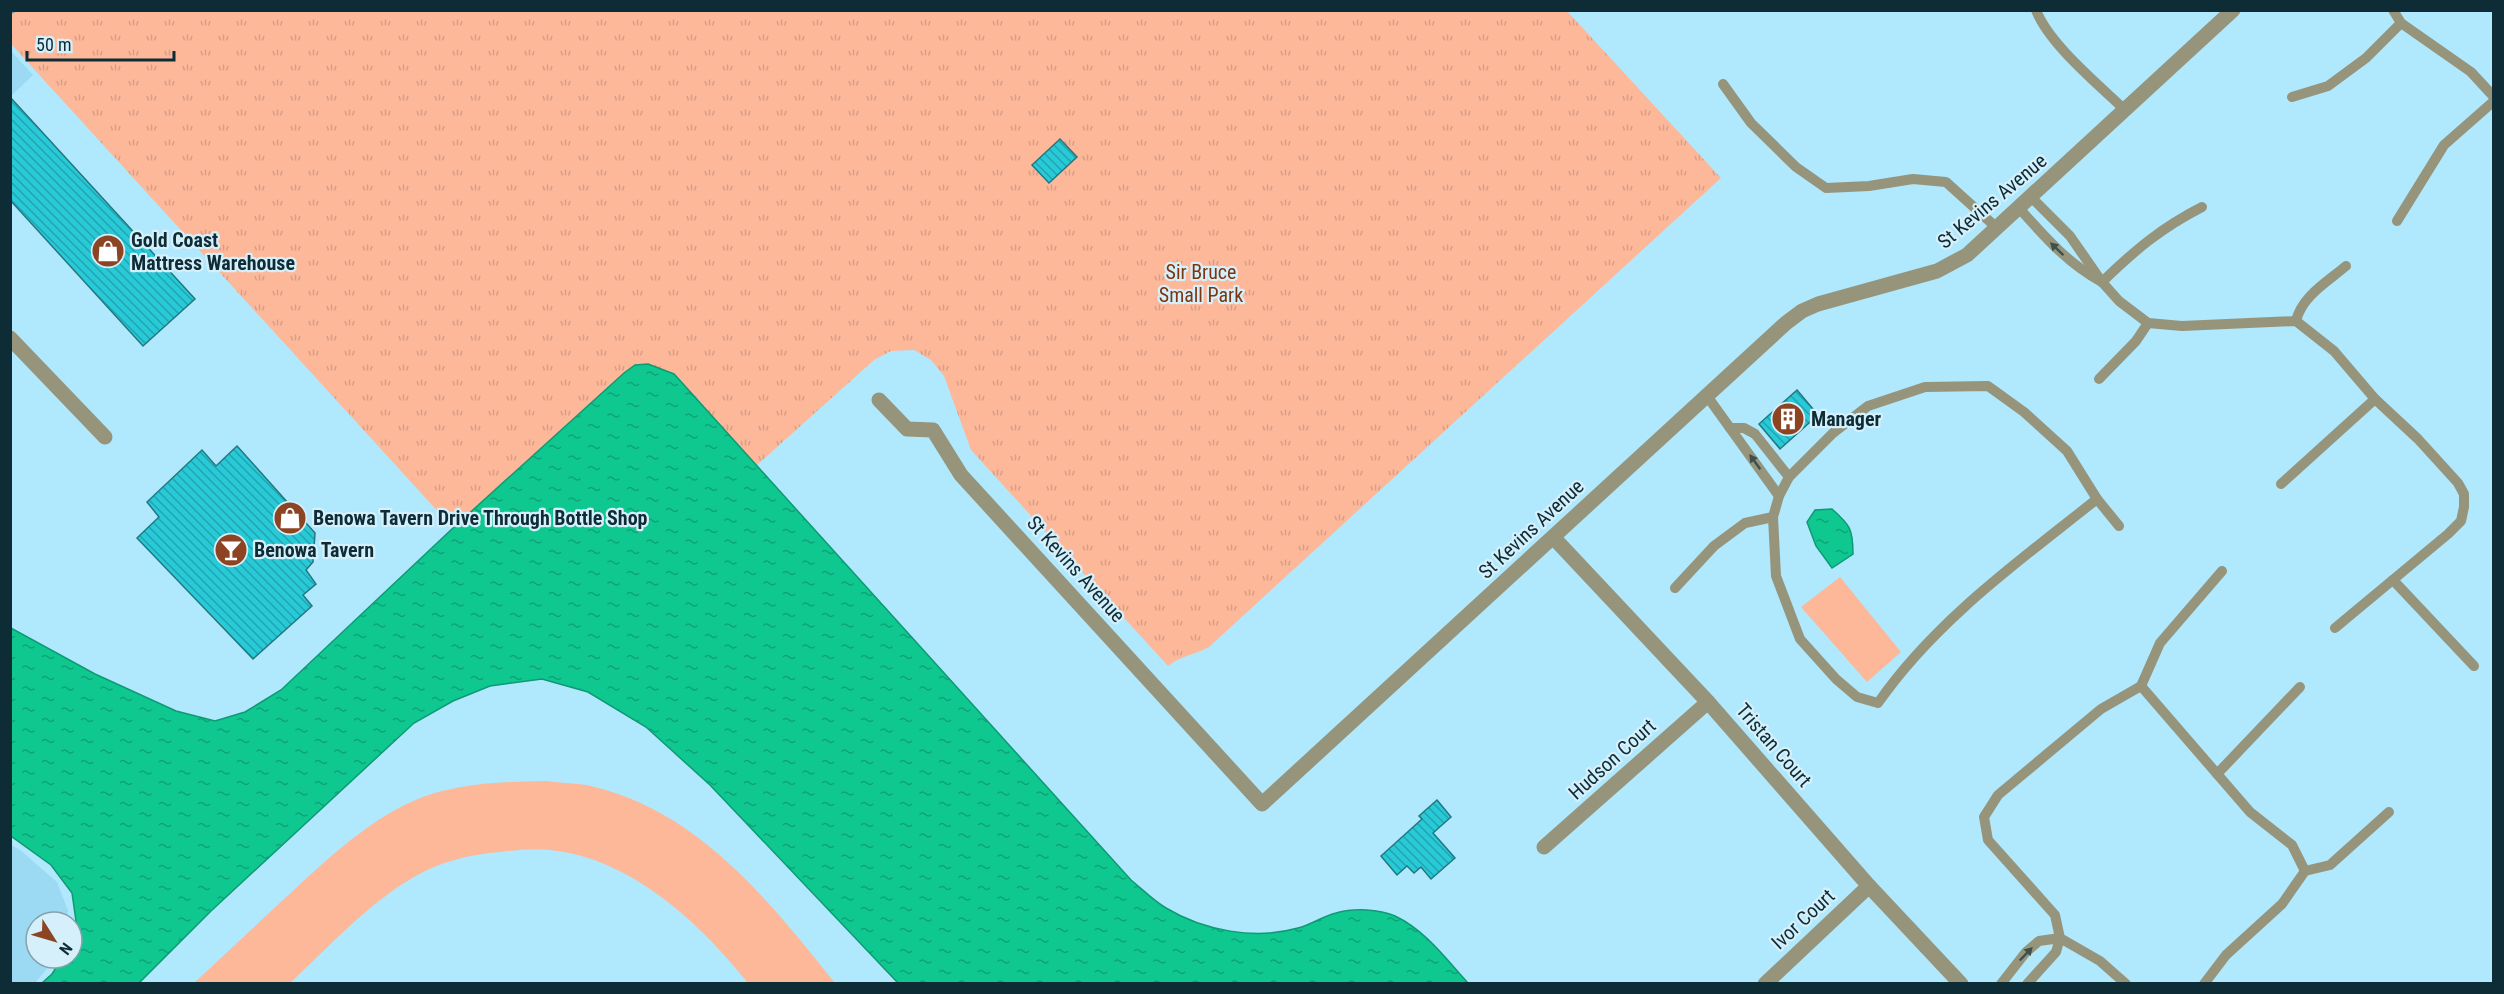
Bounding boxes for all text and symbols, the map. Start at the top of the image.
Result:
scale bar [27,24,174,62]
text: 50 m [36,34,71,55]
street label: St Kevins Avenue [1933,148,2051,254]
place label: Gold Coast Mattress Warehouse [131,228,295,275]
shop icon: Gold Coast Mattress Warehouse [90,233,126,269]
one-way arrow [2050,242,2065,256]
park label: Sir Bruce Small Park [1159,260,1243,307]
building icon: Manager [1770,401,1806,437]
place label: Manager [1811,407,1881,431]
one-way arrow [1749,454,1761,469]
street label: St Kevins Avenue [1473,474,1589,584]
shop icon: Benowa Tavern Drive Through Bottle Shop [272,500,308,536]
place label: Benowa Tavern Drive Through Bottle Shop [313,506,648,530]
street label: St Kevins Avenue [1022,511,1130,627]
bar icon: Benowa Tavern [213,532,249,568]
place label: Benowa Tavern [254,538,374,562]
street label: Tristan Court [1731,698,1817,792]
street label: Hudson Court [1563,714,1661,804]
street label: Ivor Court [1766,884,1840,954]
north arrow [24,910,84,970]
text: N [55,939,76,958]
one-way arrow [2019,946,2033,961]

